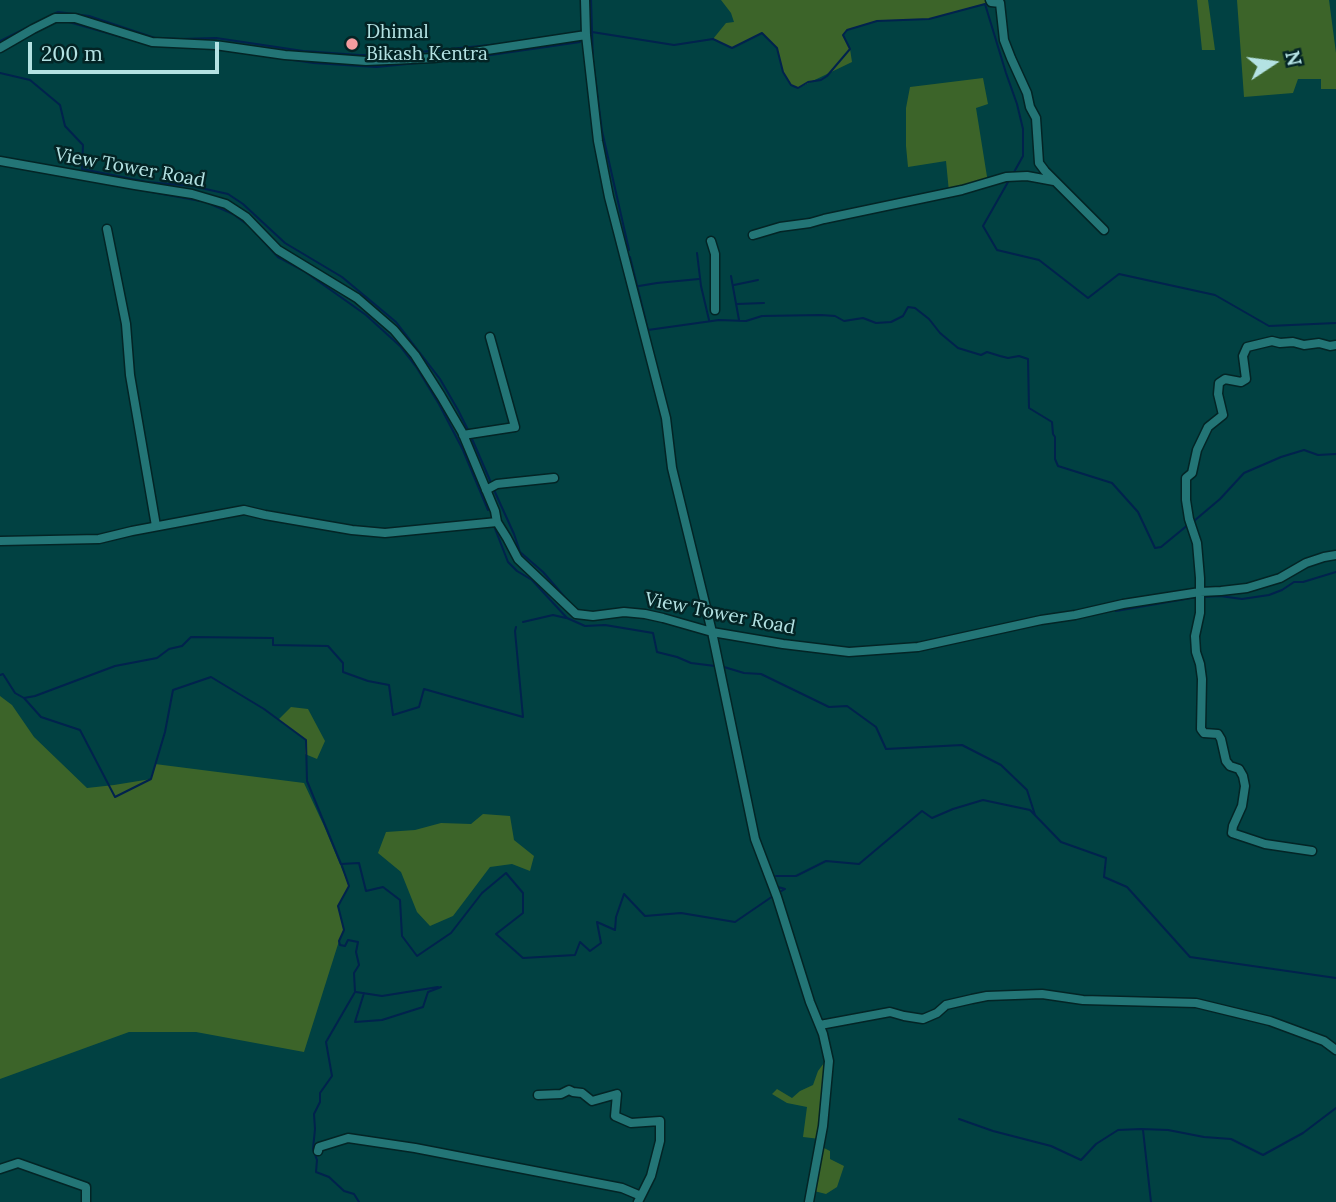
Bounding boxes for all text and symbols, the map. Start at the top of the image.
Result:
place label: Dhimal Bikash Kentra [366,22,488,66]
scale bar [32,28,222,72]
north arrow [1238,28,1308,98]
marker: Dhimal Bikash Kentra [344,36,360,52]
text: 200 m [41,40,103,67]
text: N [1280,48,1307,68]
street label: View Tower Road [53,144,207,192]
street label: View Tower Road [643,588,797,640]

